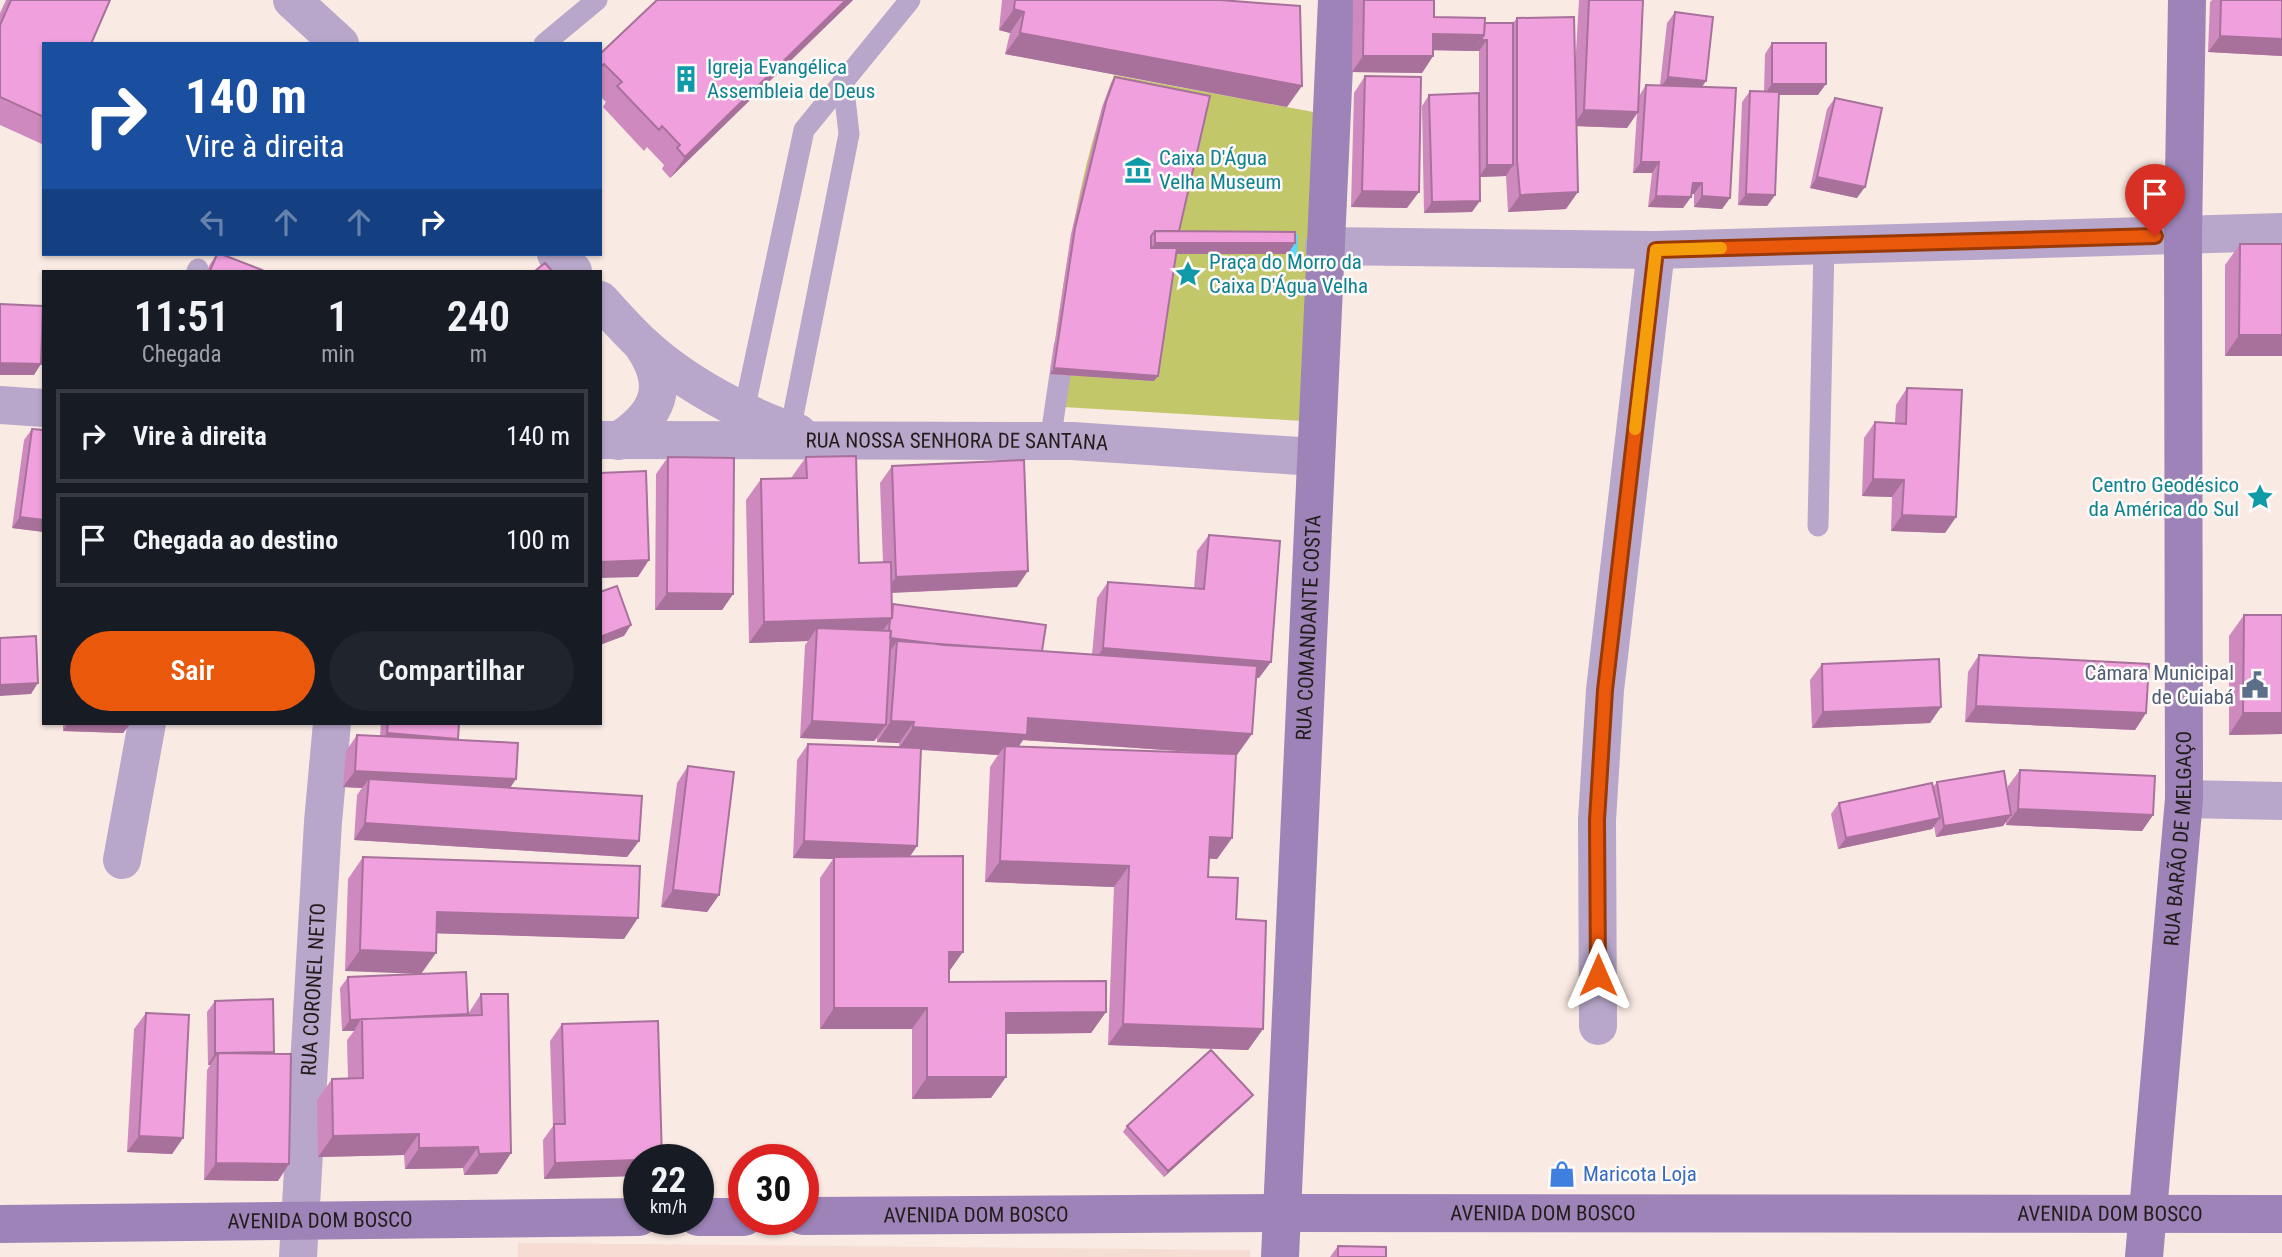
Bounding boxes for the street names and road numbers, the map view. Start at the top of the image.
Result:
street label: RUA NOSSA SENHORA DE SANTANA [806,428,1109,455]
street label: RUA COMANDANTE COSTA [1291,514,1326,741]
street label: RUA BARÃO DE MELGAÇO [2159,731,2196,947]
street label: RUA CORONEL NETO [296,902,330,1077]
street label: AVENIDA DOM BOSCO [1450,1201,1636,1225]
street label: AVENIDA DOM BOSCO [883,1202,1069,1227]
street label: AVENIDA DOM BOSCO [2017,1202,2203,1226]
street label: AVENIDA DOM BOSCO [227,1207,413,1234]

